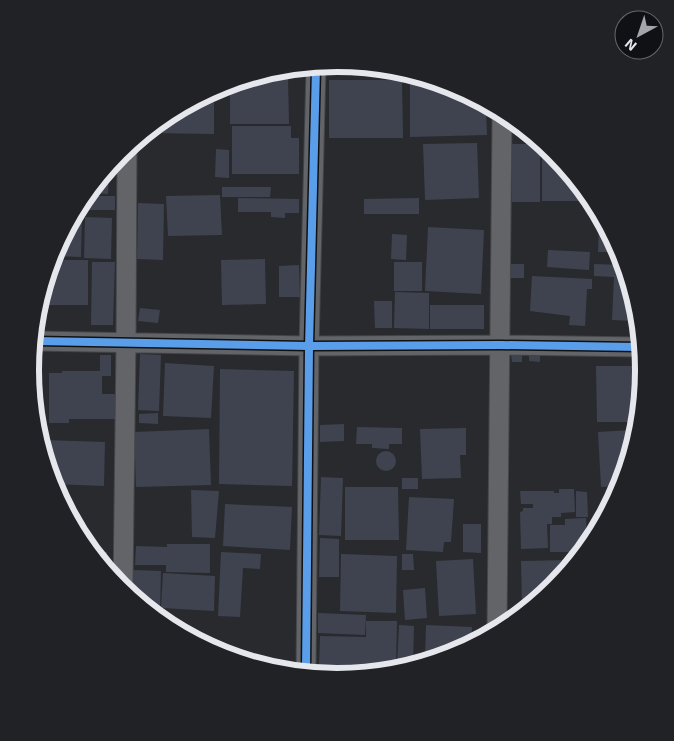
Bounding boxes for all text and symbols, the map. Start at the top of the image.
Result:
north arrow [614,10,664,60]
text: N [621,36,640,55]

